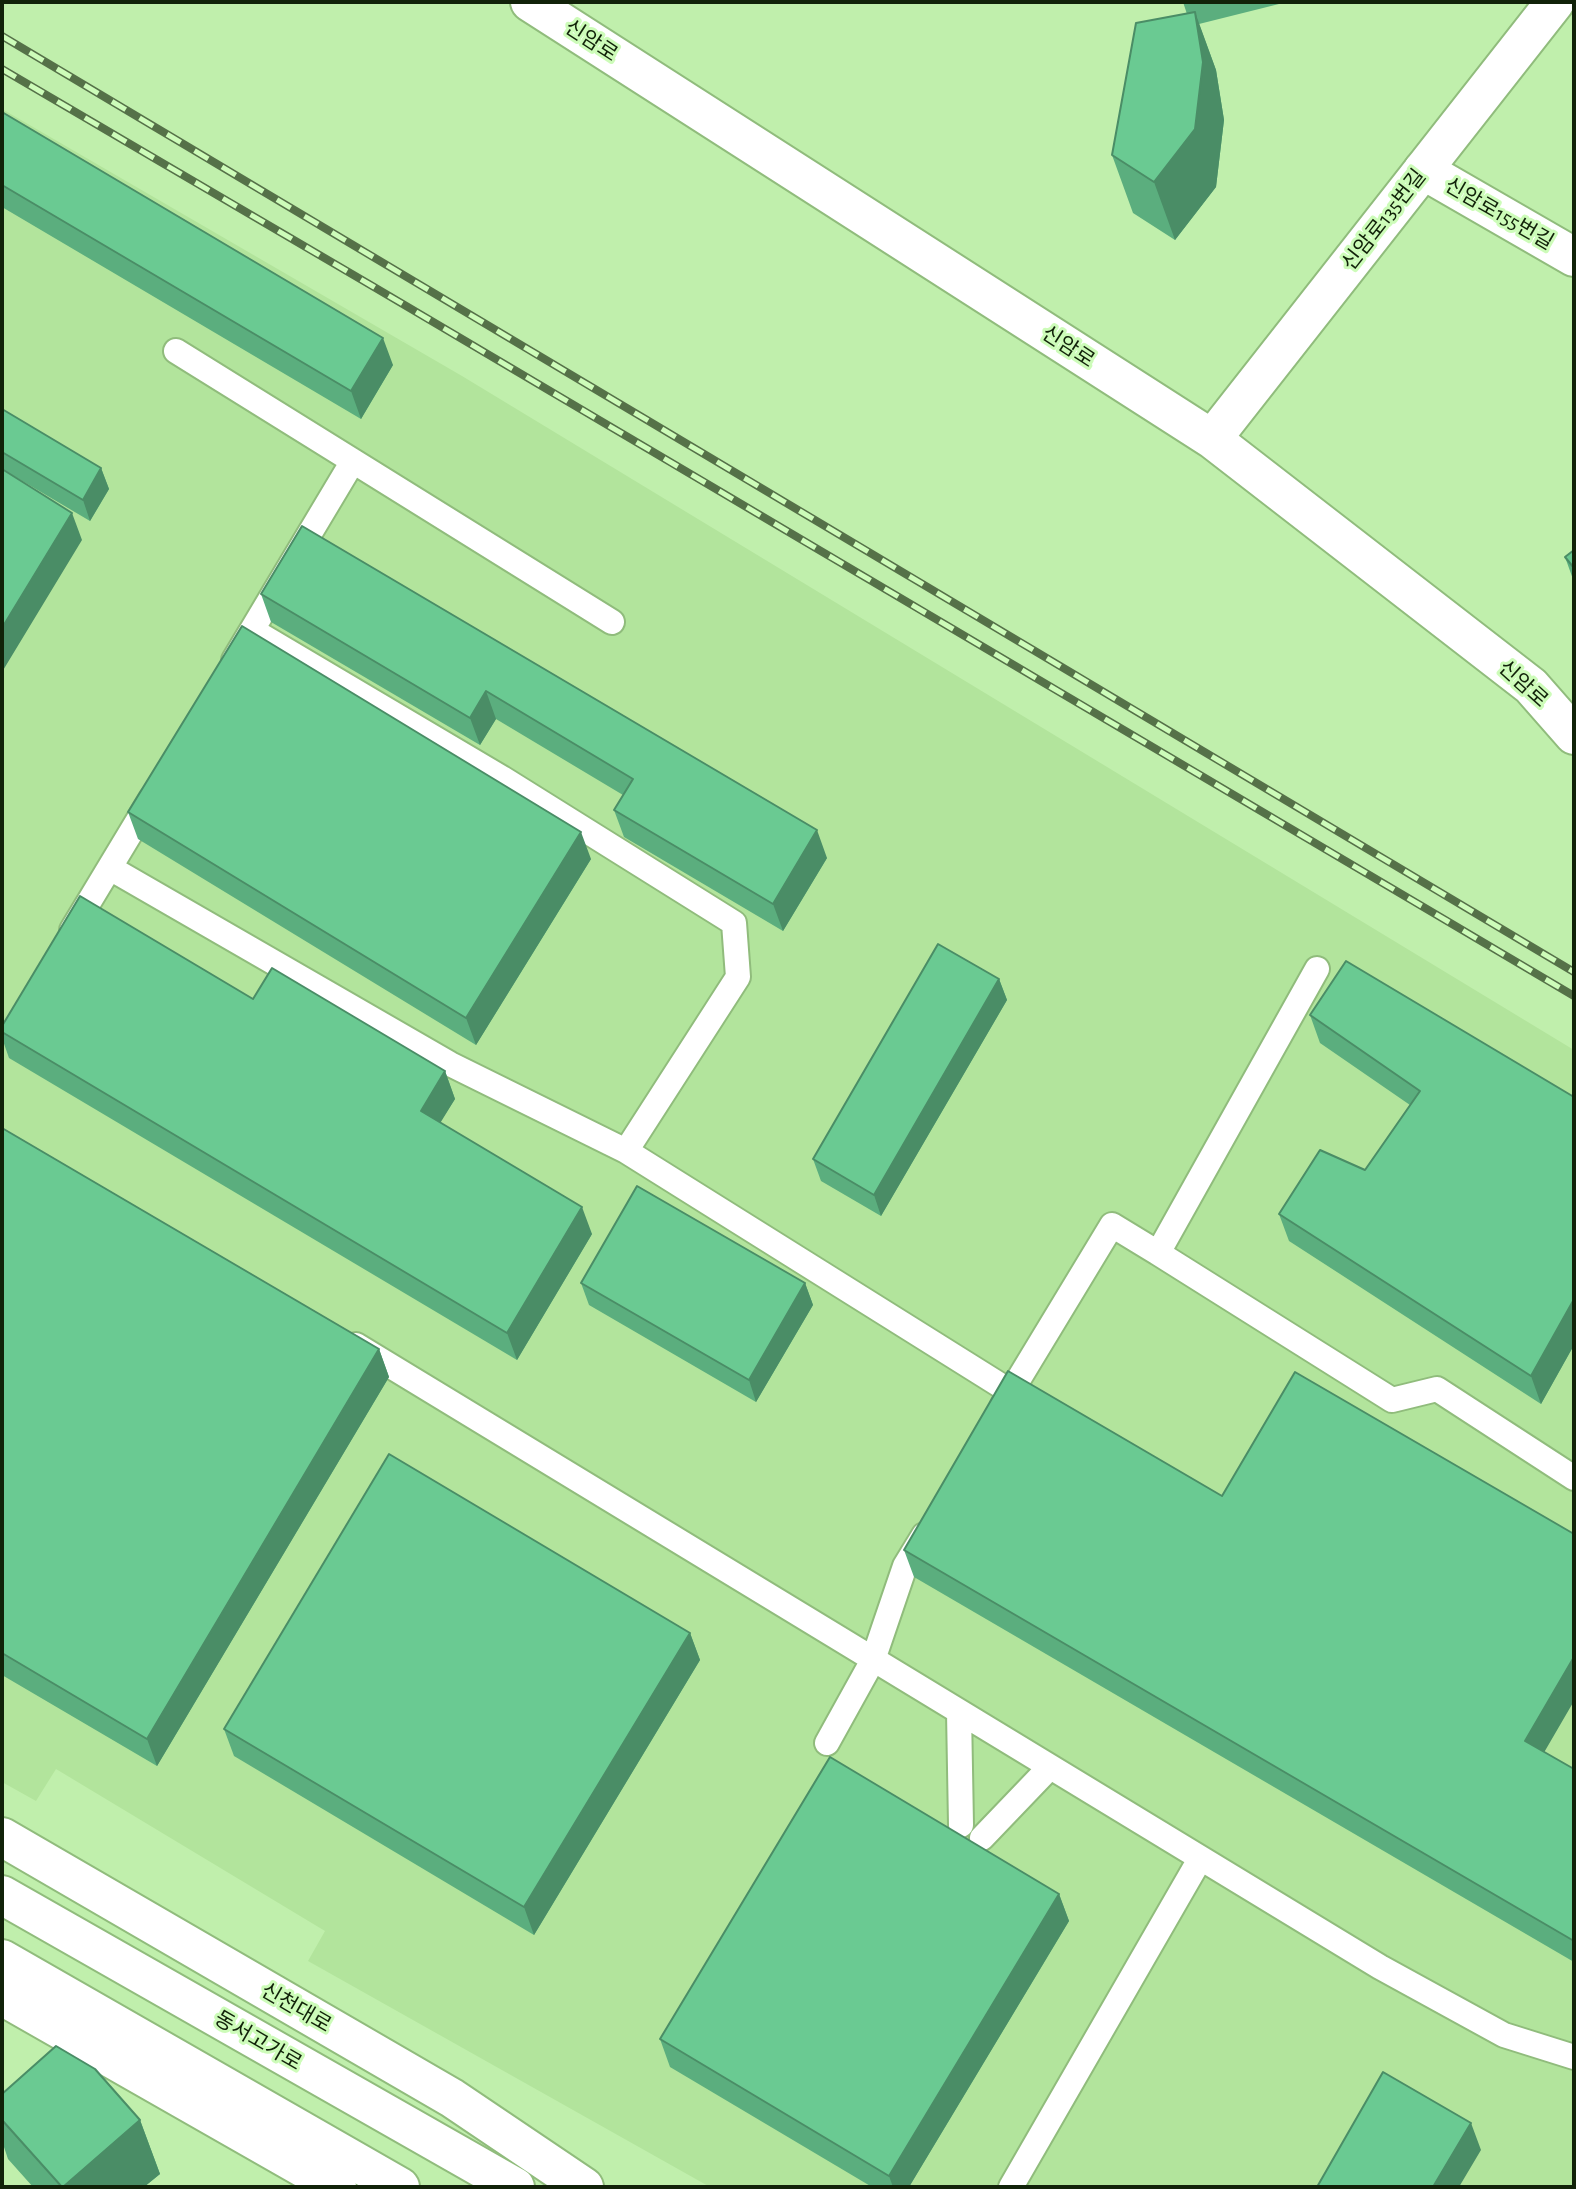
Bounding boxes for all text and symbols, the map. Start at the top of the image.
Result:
street label: 신암로 [560,15,622,67]
street label: 신암로135번길 [1337,164,1431,276]
street label: 신암로155번길 [1440,173,1558,255]
street label: 신암로 [1037,321,1099,373]
street label: 신암로 [1493,655,1553,713]
street label: 신천대로 [256,1978,336,2038]
street label: 동서고가로 [210,2006,306,2076]

